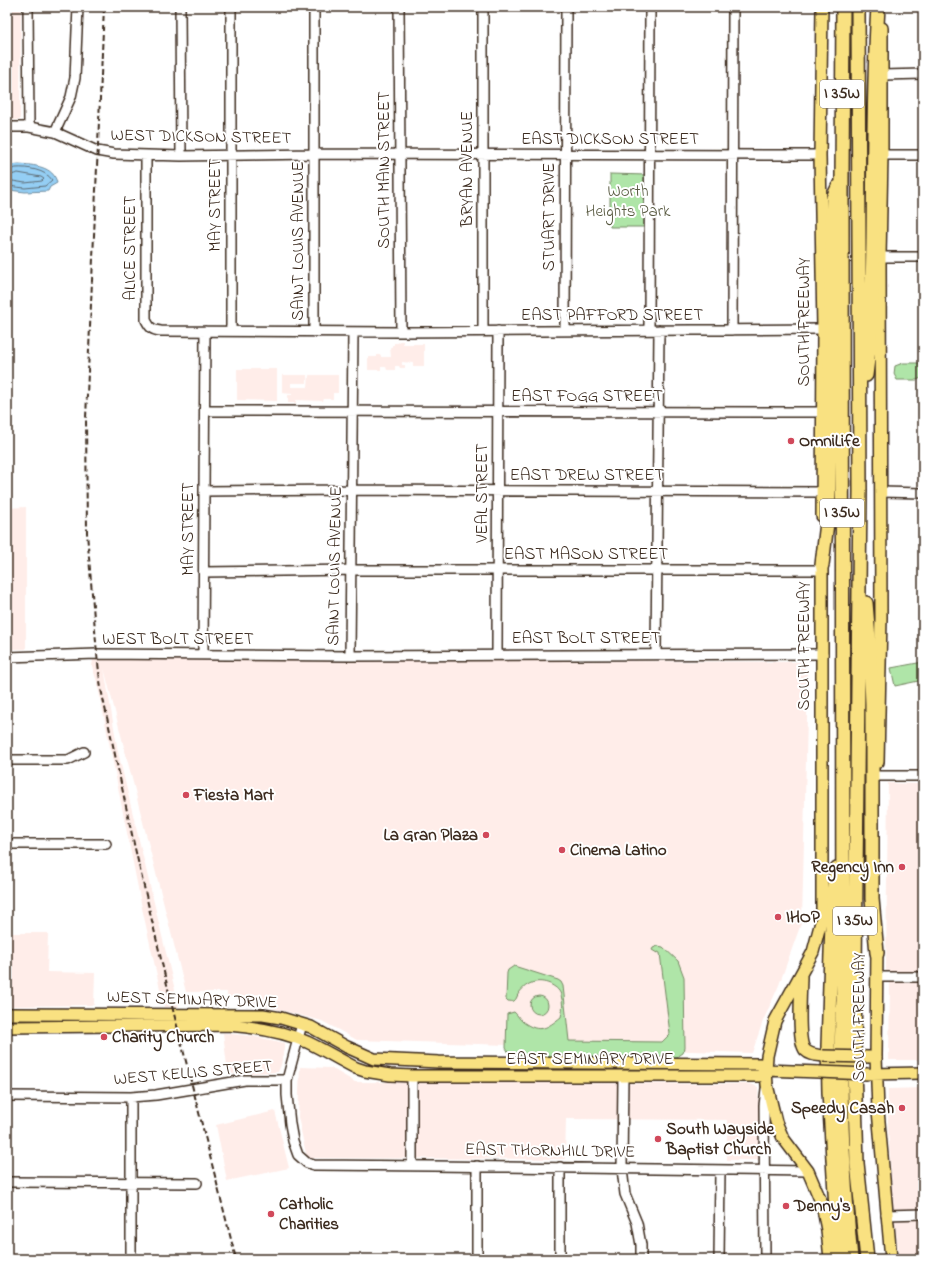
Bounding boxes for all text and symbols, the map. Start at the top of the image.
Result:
road number: I 35W [820,80,864,108]
street label: SOUTH MAIN STREET [372,91,397,249]
street label: BRYAN AVENUE [455,111,480,228]
street label: WEST DICKSON STREET [110,123,292,151]
street label: EAST DICKSON STREET [521,127,699,152]
street label: MAY STREET [203,158,228,252]
street label: SAINT LOUIS AVENUE [286,161,311,321]
street label: STUART DRIVE [537,163,562,271]
park label: Worth Heights Park [586,179,671,226]
street label: ALICE STREET [118,195,143,301]
street label: SOUTH FREEWAY [792,257,817,387]
street label: EAST PAFFORD STREET [521,303,703,328]
street label: EAST FOGG STREET [511,384,663,409]
place label: OmniLife [799,429,861,454]
marker: OmniLife [786,436,796,446]
street label: VEAL STREET [470,443,495,544]
street label: EAST DREW STREET [510,463,665,488]
street label: MAY STREET [176,482,201,576]
street label: SAINT LOUIS AVENUE [321,486,349,646]
road number: I 35W [820,499,864,527]
street label: EAST MASON STREET [504,542,669,567]
street label: SOUTH FREEWAY [792,581,817,711]
street label: EAST BOLT STREET [512,626,661,651]
street label: WEST BOLT STREET [102,627,254,652]
place label: Fiesta Mart [193,783,274,808]
marker: Fiesta Mart [181,790,191,800]
place label: La Gran Plaza [383,823,478,848]
marker: La Gran Plaza [481,830,491,840]
place label: Cinema Latino [570,838,667,863]
marker: Cinema Latino [557,845,567,855]
place label: Regency Inn [811,855,895,882]
marker: Regency Inn [897,862,907,872]
place label: IHOP [786,905,820,930]
road number: I 35W [833,907,877,935]
marker: IHOP [773,912,783,922]
street label: SOUTH FREEWAY [847,952,872,1082]
street label: WEST SEMINARY DRIVE [106,985,278,1015]
place label: Charity Church [112,1025,214,1052]
marker: Charity Church [99,1032,109,1042]
street label: EAST SEMINARY DRIVE [506,1047,674,1072]
street label: WEST KELLIS STREET [113,1054,274,1092]
place label: Speedy Casah [791,1096,894,1123]
marker: Speedy Casah [897,1103,907,1113]
place label: South Wayside Baptist Church [665,1117,776,1162]
marker: South Wayside Baptist Church [653,1134,663,1144]
street label: EAST THORNHILL DRIVE [465,1137,635,1165]
place label: Catholic Charities [279,1192,339,1237]
place label: Denny's [793,1194,851,1221]
marker: Denny's [781,1201,791,1211]
marker: Catholic Charities [266,1209,276,1219]

